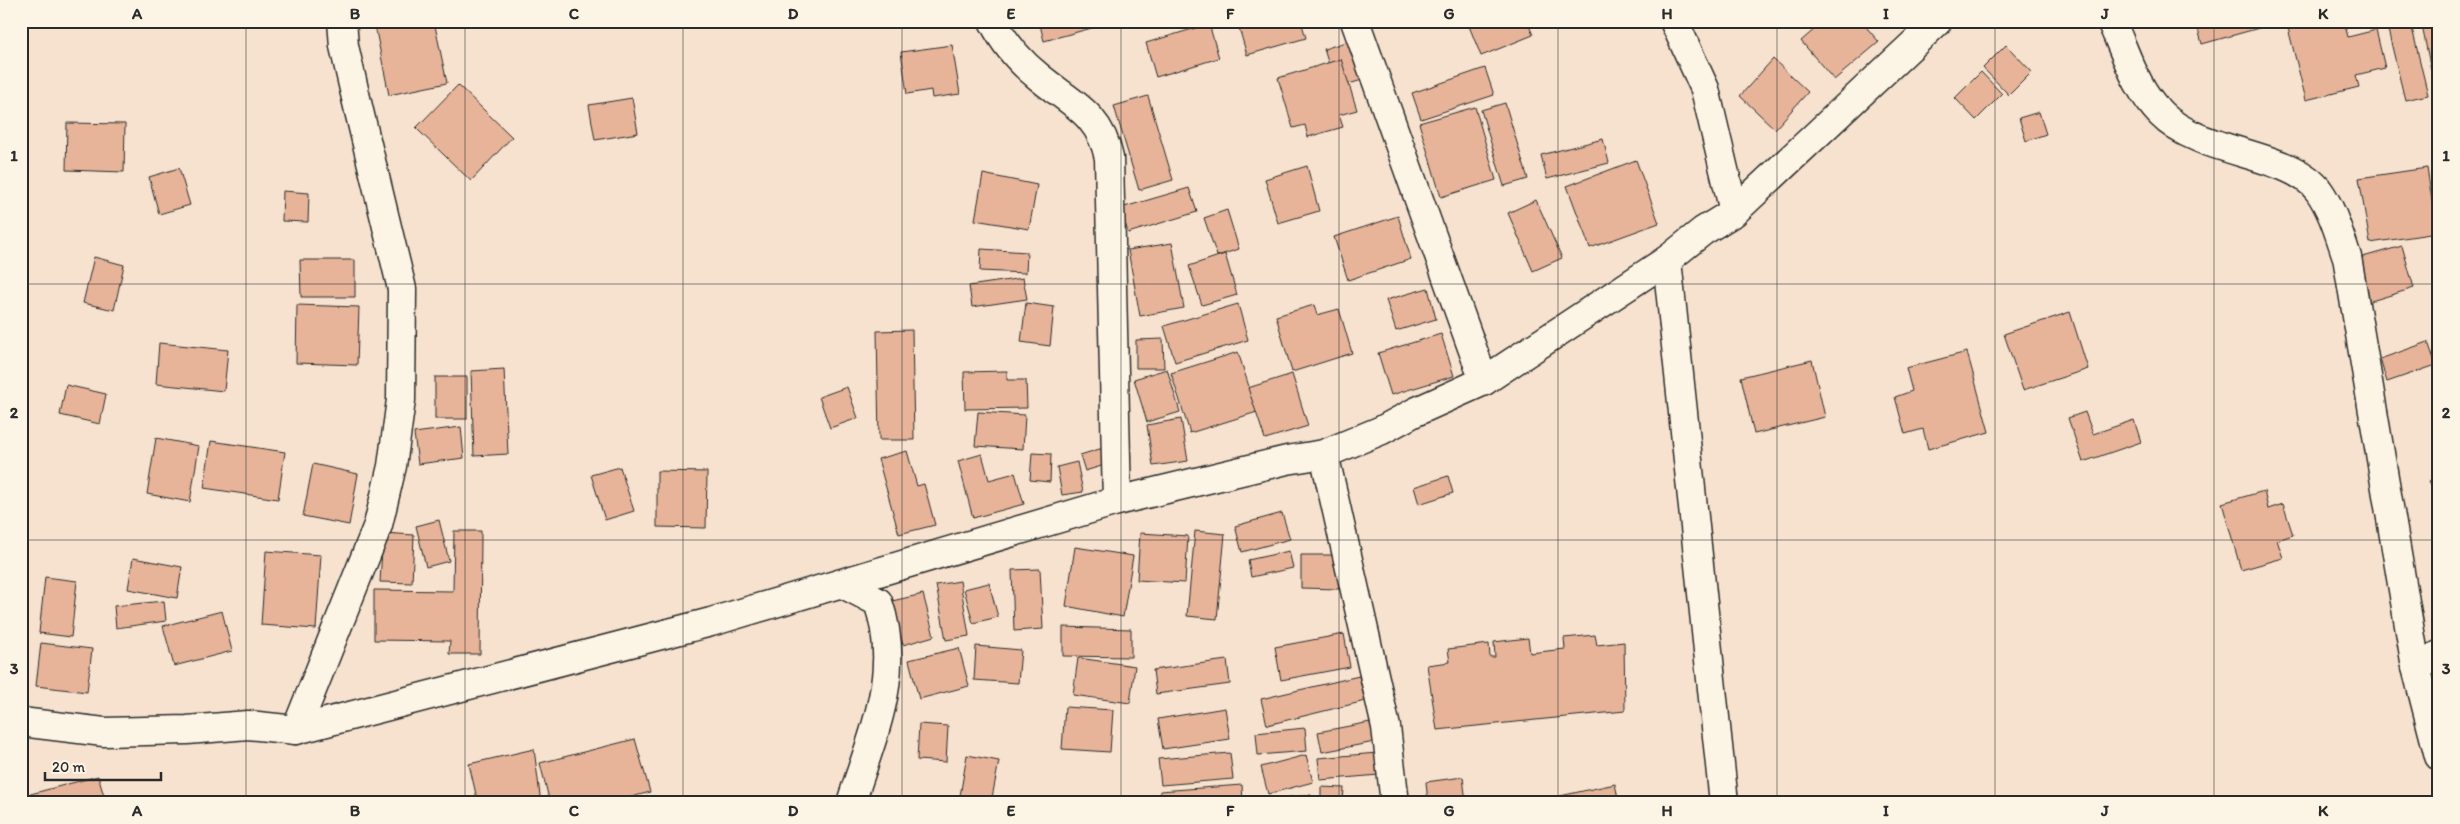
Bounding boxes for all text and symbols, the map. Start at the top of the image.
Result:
text: A [131,4,143,23]
text: B [350,4,361,23]
text: C [569,4,580,23]
text: D [788,4,799,23]
text: E [1007,4,1016,23]
text: F [1226,4,1235,23]
text: G [1443,4,1455,23]
text: H [1661,4,1673,23]
text: I [1883,4,1889,23]
text: J [2100,4,2109,23]
text: K [2318,4,2329,23]
text: 1 [10,146,18,165]
text: 1 [2442,146,2450,165]
text: 2 [10,403,19,422]
text: 2 [2442,403,2451,422]
text: 3 [10,659,19,678]
text: 3 [2442,659,2451,678]
scale bar [45,749,161,781]
text: 20 m [52,758,86,776]
text: A [131,801,143,820]
text: B [350,801,361,820]
text: C [569,801,580,820]
text: D [788,801,799,820]
text: E [1007,801,1016,820]
text: F [1226,801,1235,820]
text: G [1443,801,1455,820]
text: H [1661,801,1673,820]
text: I [1883,801,1889,820]
text: J [2100,801,2109,820]
text: K [2318,801,2329,820]

